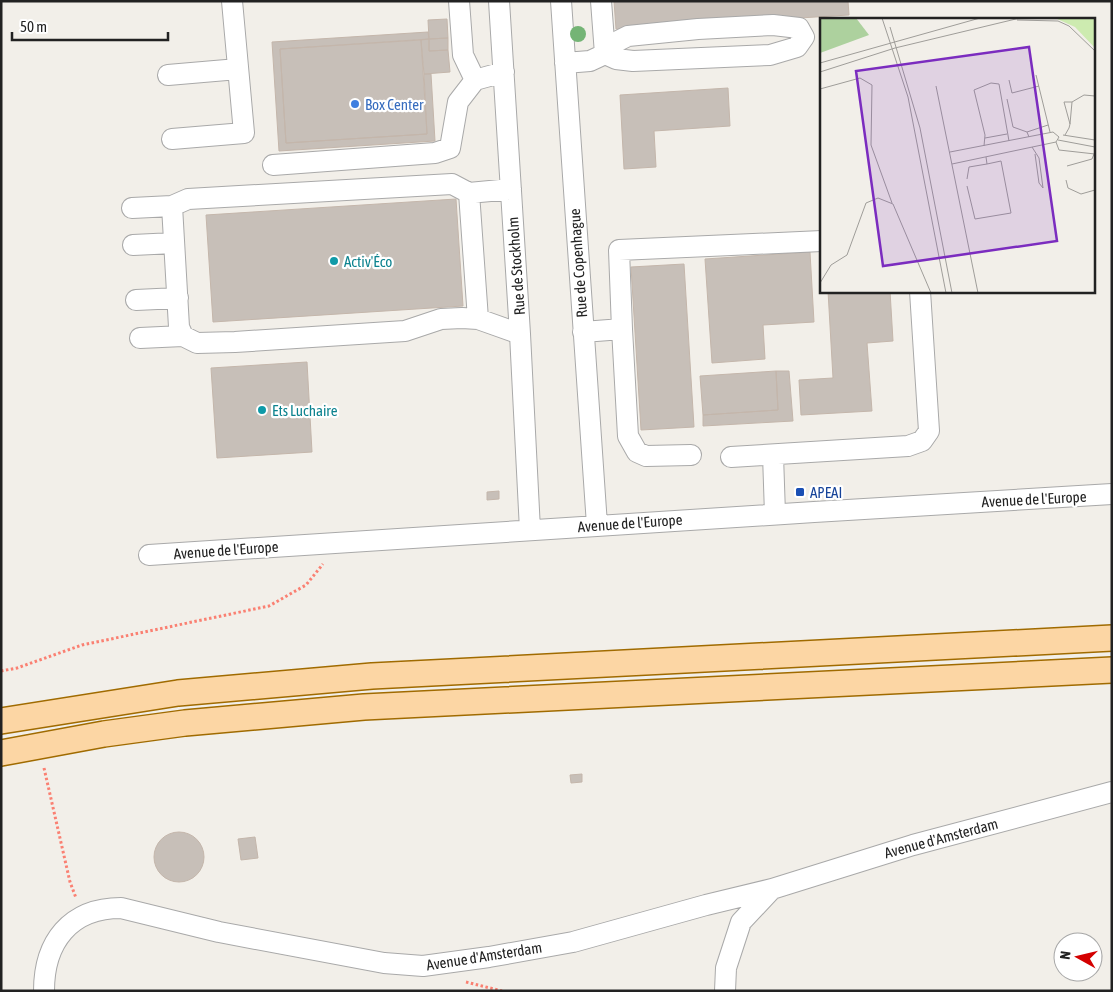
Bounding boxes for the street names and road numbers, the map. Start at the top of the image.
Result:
street label: Rue de Copenhague [566,208,590,318]
street label: Rue de Stockholm [504,216,528,316]
street label: Avenue de l'Europe [981,488,1087,510]
street label: Avenue de l'Europe [577,511,683,535]
street label: Avenue de l'Europe [173,538,279,562]
street label: Avenue d'Amsterdam [882,815,1000,861]
street label: Avenue d'Amsterdam [425,938,543,974]

